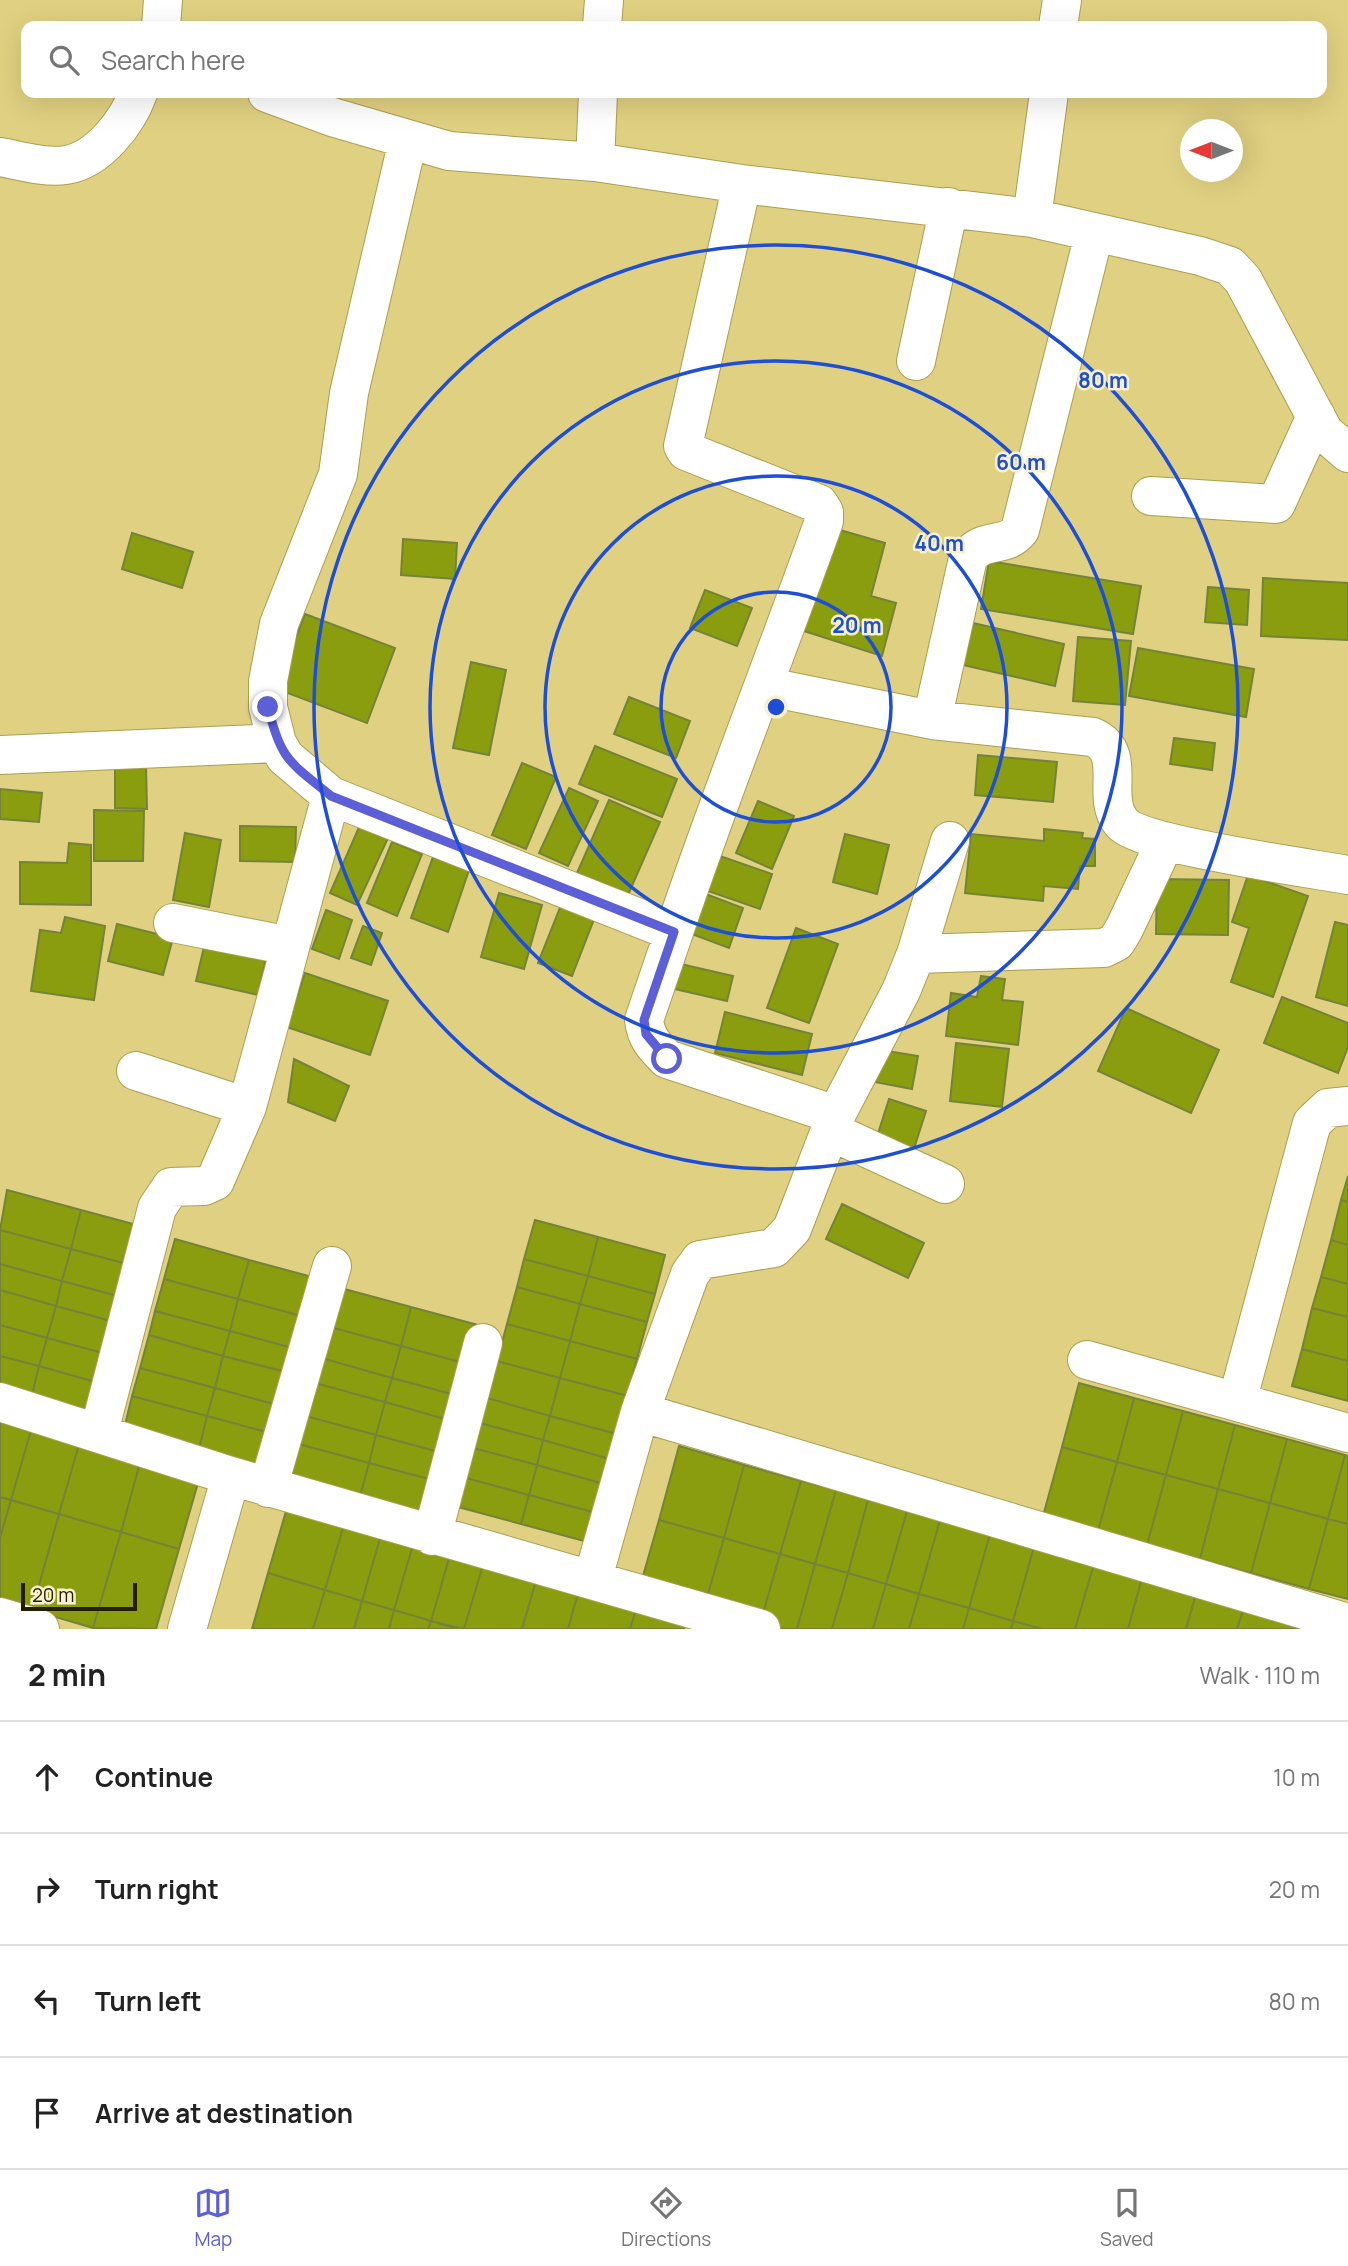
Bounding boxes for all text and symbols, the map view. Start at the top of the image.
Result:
search box [21,21,1327,98]
icon: search [45,41,83,79]
text: Search here [101,42,246,78]
north arrow [1180,119,1243,182]
text: 80 m [1078,366,1128,394]
text: 60 m [996,448,1046,476]
text: 40 m [914,529,964,557]
text: 20 m [832,611,882,639]
route end [252,691,283,722]
centre of rings [764,695,788,719]
route start [651,1043,682,1074]
scale bar [21,1580,136,1612]
text: 20 m [32,1582,74,1608]
text: 2 min [28,1654,106,1695]
text: Walk · 110 m [1199,1659,1320,1691]
icon: ahead [28,1758,66,1796]
text: Continue [95,1759,213,1795]
text: 10 m [1273,1761,1320,1793]
icon: right [28,1870,66,1908]
text: Turn right [95,1871,219,1907]
text: 20 m [1269,1873,1320,1905]
icon: left [28,1982,66,2020]
text: Turn left [95,1983,202,2019]
text: 80 m [1269,1985,1320,2017]
icon: arrive [28,2094,66,2132]
text: Arrive at destination [95,2095,353,2131]
tab: Map [194,2184,232,2252]
tab: Directions [621,2184,711,2252]
tab: Saved [1100,2184,1154,2252]

